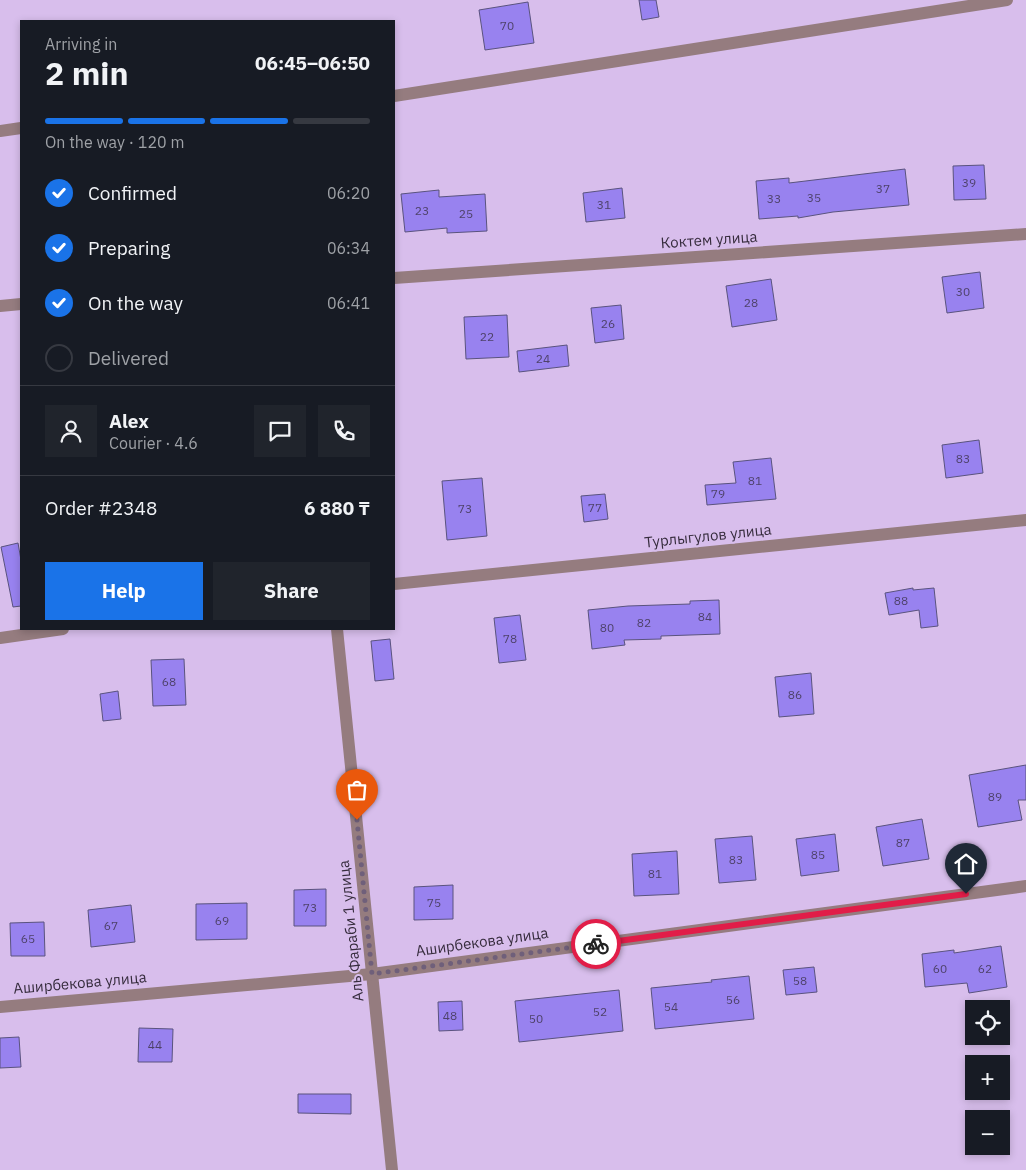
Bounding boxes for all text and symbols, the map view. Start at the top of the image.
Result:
house number: 70 [500,18,514,33]
text: Arriving in [45,34,117,54]
text: 06:45–06:50 [255,51,370,75]
text: 2 min [45,52,129,94]
text: On the way · 120 m [45,132,184,152]
house number: 39 [962,175,976,190]
icon: check [45,179,73,207]
text: Confirmed [88,181,177,205]
house number: 37 [876,181,890,196]
text: 06:20 [327,183,370,203]
house number: 35 [807,190,821,205]
house number: 33 [767,191,781,206]
house number: 31 [597,197,611,212]
house number: 23 [415,203,429,218]
house number: 25 [459,206,473,221]
street label: Коктем улица [660,227,758,252]
icon: check [45,234,73,262]
text: Preparing [88,236,170,260]
text: 06:34 [327,238,370,258]
house number: 30 [956,284,970,299]
icon: check [45,289,73,317]
text: On the way [88,291,183,315]
text: 06:41 [327,293,370,313]
house number: 28 [744,295,758,310]
house number: 26 [601,316,615,331]
house number: 22 [480,329,494,344]
text: Delivered [88,346,169,370]
house number: 24 [536,351,550,366]
button: person [45,405,97,457]
button: chat [254,405,306,457]
button: phone [318,405,370,457]
text: Alex [109,409,149,433]
text: Courier · 4.6 [109,433,198,453]
house number: 83 [956,451,970,466]
house number: 81 [748,473,762,488]
house number: 79 [711,486,725,501]
text: Order #2348 [45,496,157,520]
text: 6 880 ₸ [304,496,370,520]
house number: 77 [588,500,602,515]
house number: 73 [458,501,472,516]
street label: Турлыгулов улица [643,519,772,552]
button: Help [45,562,203,620]
button: Share [213,562,370,620]
house number: 88 [894,593,908,608]
house number: 84 [698,609,712,624]
house number: 82 [637,615,651,630]
house number: 80 [600,620,614,635]
house number: 78 [503,631,517,646]
house number: 68 [162,674,176,689]
house number: 86 [788,687,802,702]
pin [336,769,378,820]
icon: bag [343,776,371,804]
house number: 89 [988,789,1002,804]
house number: 87 [896,835,910,850]
pin [945,843,987,894]
house number: 85 [811,847,825,862]
icon: home [952,850,980,878]
house number: 83 [729,852,743,867]
street label: Аль Фараби 1 улица [334,859,367,1003]
house number: 81 [648,866,662,881]
house number: 75 [427,895,441,910]
house number: 73 [303,900,317,915]
house number: 69 [215,913,229,928]
house number: 67 [104,918,118,933]
courier [571,919,621,969]
street label: Аширбекова улица [414,923,549,960]
icon: bike [582,930,610,958]
house number: 65 [21,931,35,946]
house number: 60 [933,961,947,976]
house number: 62 [978,961,992,976]
street label: Аширбекова улица [13,967,147,998]
house number: 58 [793,973,807,988]
house number: 56 [726,992,740,1007]
house number: 54 [664,999,678,1014]
map controls [965,1000,1010,1155]
button: locate [965,1000,1010,1045]
house number: 52 [593,1004,607,1019]
house number: 48 [443,1008,457,1023]
house number: 50 [529,1011,543,1026]
house number: 44 [148,1037,162,1052]
button: + [965,1055,1010,1100]
button: − [965,1110,1010,1155]

